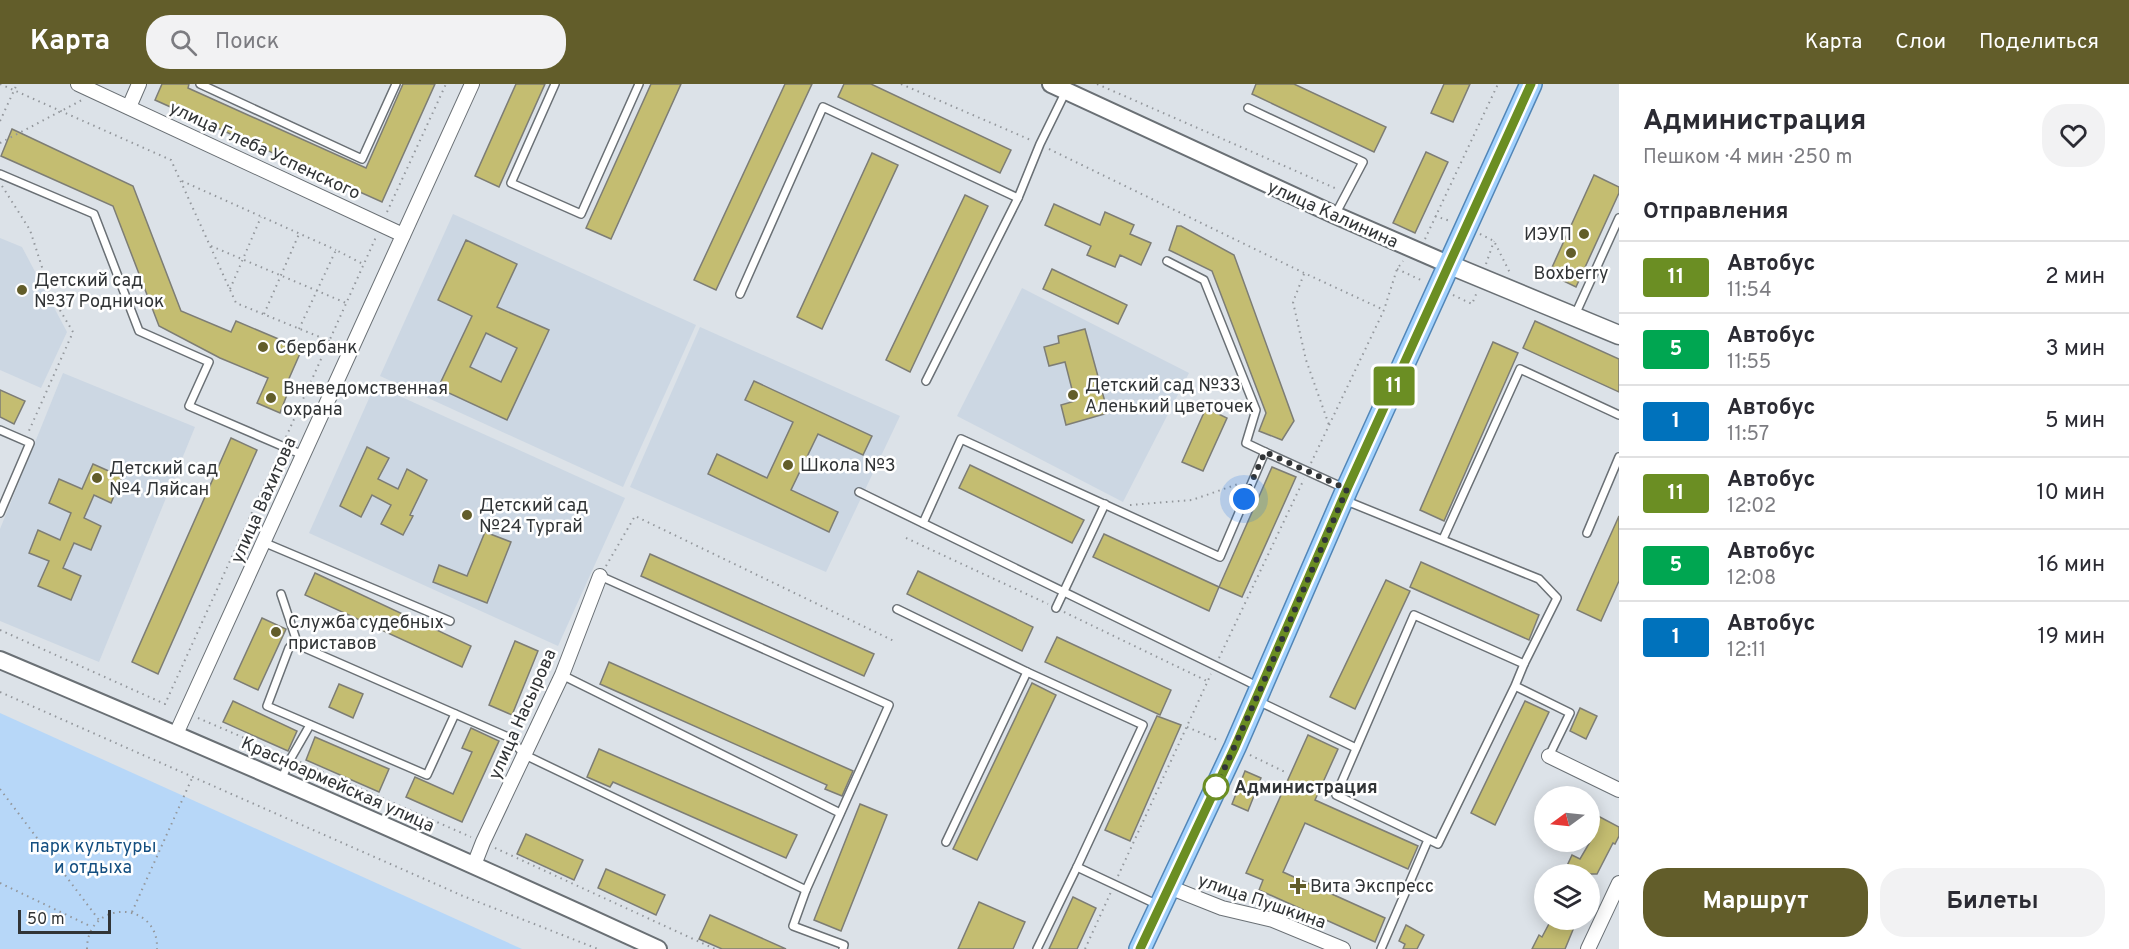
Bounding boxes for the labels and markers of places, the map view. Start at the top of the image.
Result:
place label: ИЭУП [1524,224,1572,247]
marker: ИЭУП [1577,227,1591,241]
marker: Boxberry [1564,246,1578,260]
place label: Boxberry [1534,263,1608,286]
place label: Детский сад №37 Родничок [34,270,164,314]
marker: Детский сад №37 Родничок [15,283,29,297]
place label: Сбербанк [275,337,358,360]
marker: Сбербанк [256,340,270,354]
place label: Детский сад №33 Аленький цветочек [1085,375,1254,419]
place label: Вневедомственная охрана [283,378,448,422]
marker: Детский сад №33 Аленький цветочек [1066,388,1080,402]
marker: Вневедомственная охрана [264,391,278,405]
place label: Школа №3 [800,455,896,478]
place label: Детский сад №4 Ляйсан [109,458,218,502]
marker: Школа №3 [781,458,795,472]
marker: Детский сад №4 Ляйсан [90,471,104,485]
place label: Детский сад №24 Тургай [479,495,588,539]
marker: Детский сад №24 Тургай [460,508,474,522]
place label: Служба судебных приставов [288,612,444,656]
marker: Служба судебных приставов [269,625,283,639]
marker: Администрация [1203,774,1229,800]
place label: Администрация [1234,777,1378,800]
place label: Вита Экспресс [1310,876,1434,899]
marker: Вита Экспресс [1291,879,1305,893]

